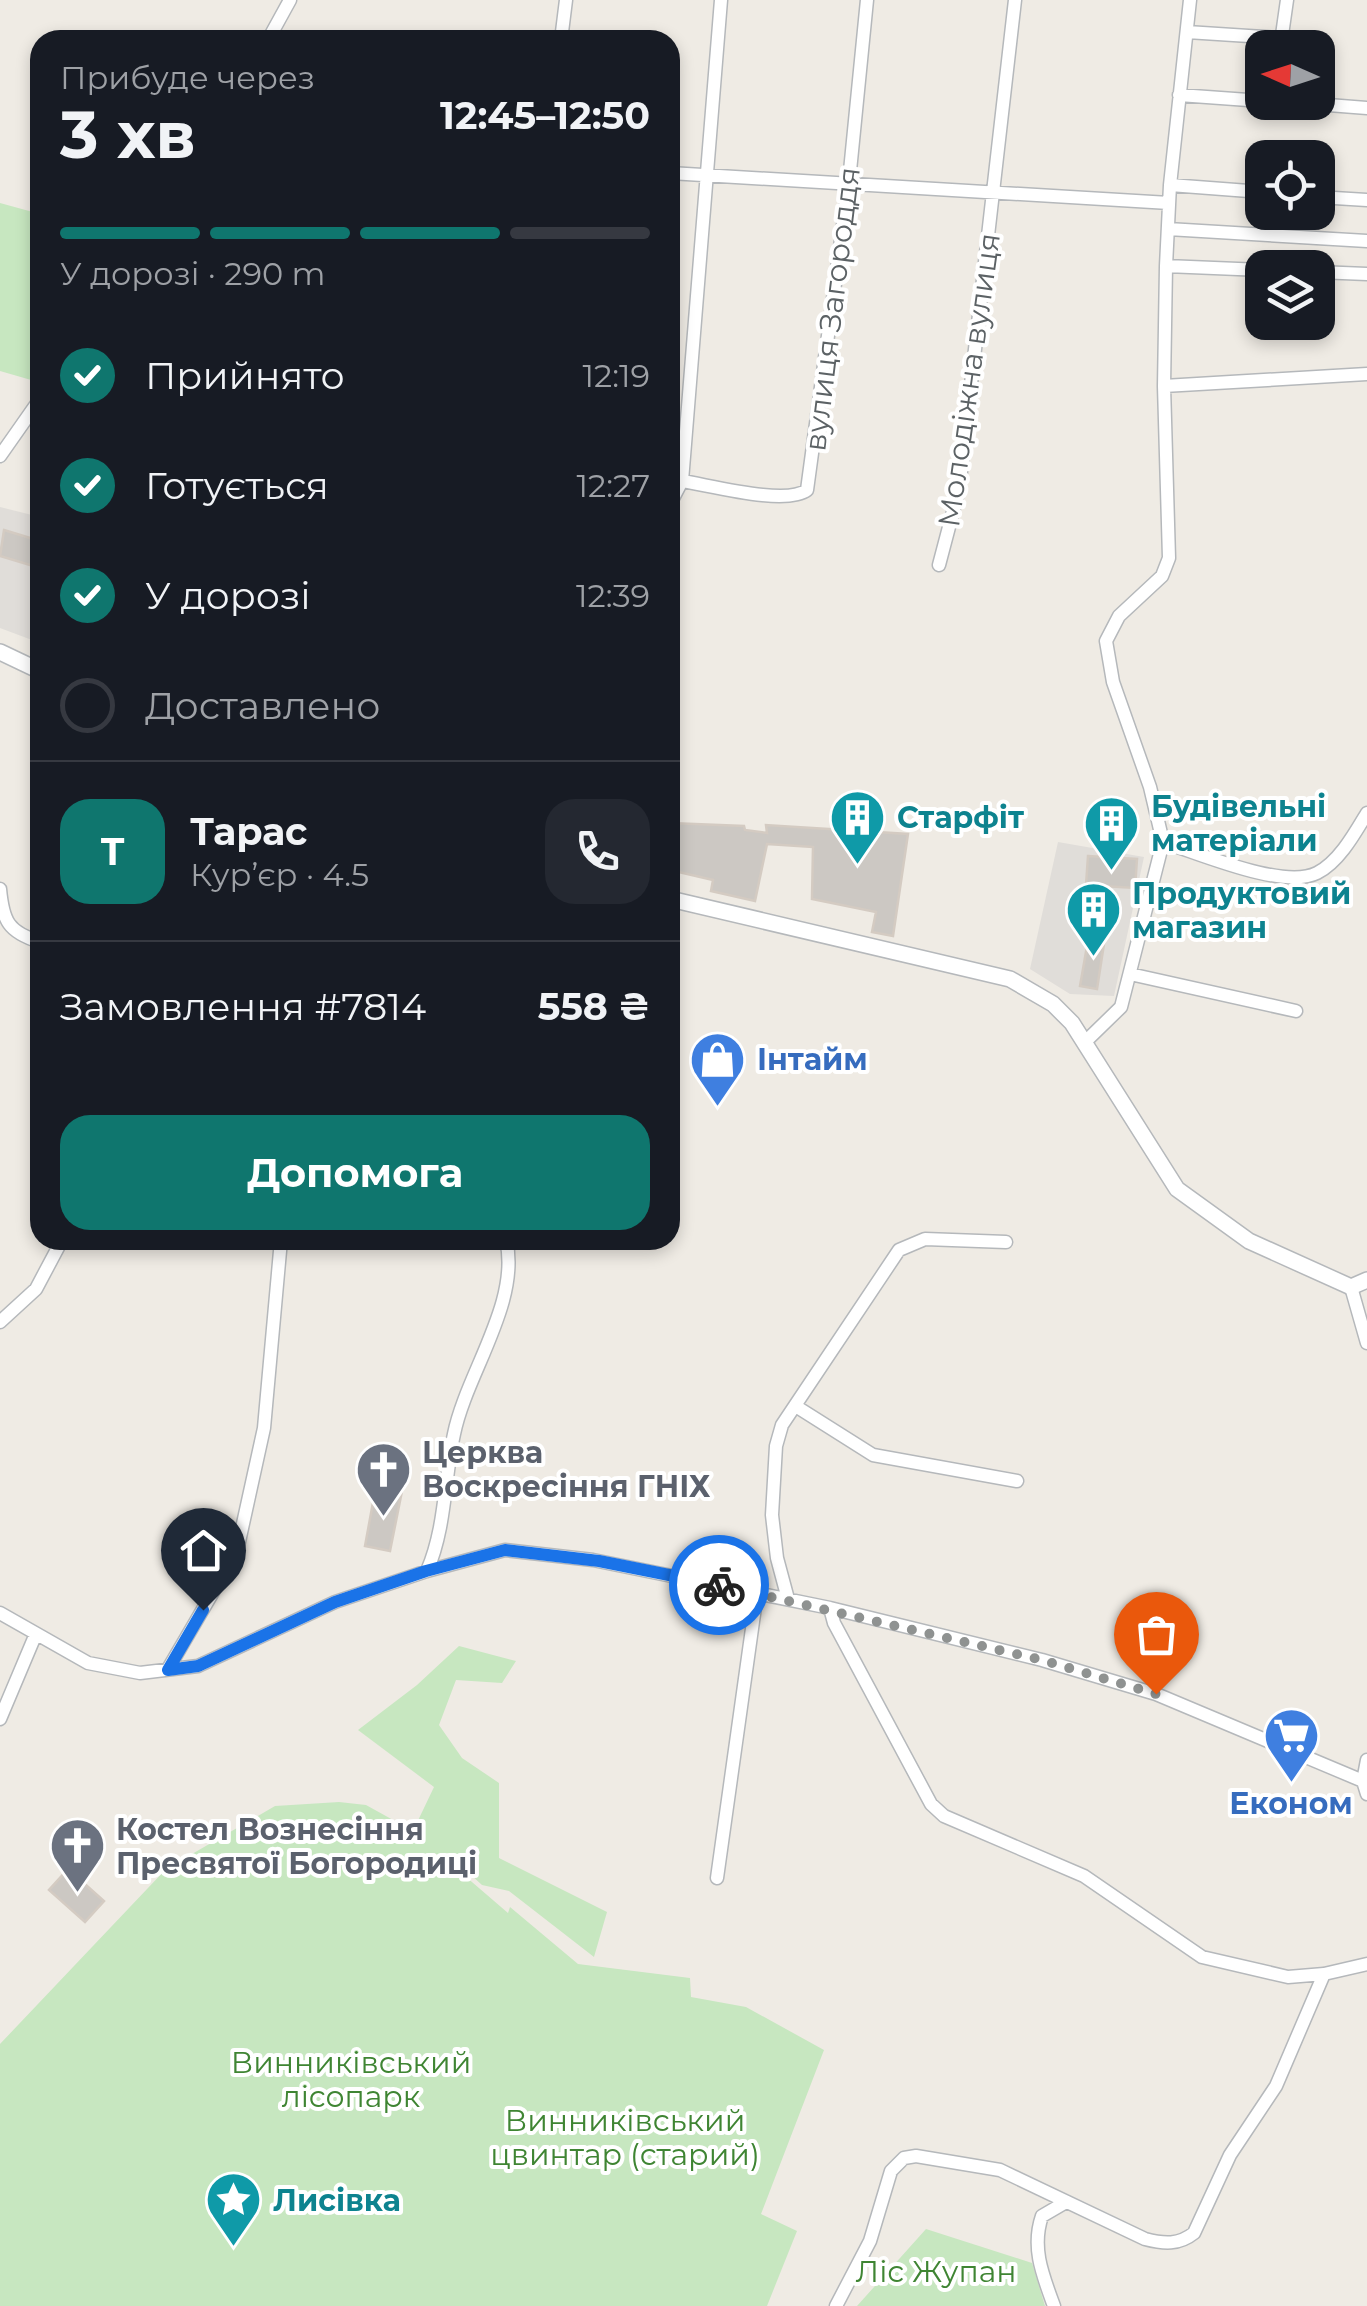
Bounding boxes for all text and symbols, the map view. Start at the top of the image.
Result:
north arrow [1245,30,1335,120]
map controls [1245,30,1335,340]
text: Прибуде через [60,58,315,97]
text: 12:45–12:50 [440,92,650,139]
text: 3 хв [60,95,196,174]
button: locate [1245,140,1335,230]
street label: вулиця Загороддя [796,165,868,453]
street label: Молодіжна вулиця [930,231,1008,529]
button: layers [1245,250,1335,340]
text: У дорозі · 290 m [60,254,325,293]
icon: check [60,348,115,403]
text: Прийнято [145,352,345,399]
text: 12:19 [582,356,650,395]
icon: check [60,458,115,513]
text: Готується [145,462,329,509]
text: 12:27 [577,466,650,505]
icon: check [60,568,115,623]
text: У дорозі [145,572,311,619]
text: 12:39 [576,576,650,615]
text: Доставлено [145,682,380,729]
building icon: Старфіт [828,787,888,866]
place label: Будівельні матеріали [1151,788,1326,859]
building icon: Будівельні матеріали [1082,793,1142,872]
button: phone [545,799,650,904]
place label: Старфіт [897,799,1024,836]
text: Тарас [190,808,308,855]
text: Т [100,828,125,875]
text: Кур’єр · 4.5 [190,855,369,894]
place label: Продуктовий магазин [1132,875,1351,946]
building icon: Продуктовий магазин [1063,880,1123,959]
text: Замовлення #7814 [60,983,426,1030]
text: 558 ₴ [538,983,650,1030]
shop icon: Інтайм [688,1029,748,1108]
place label: Інтайм [757,1041,868,1078]
button: Допомога [60,1115,650,1230]
place label: Церква Воскресіння ГНІХ [422,1434,711,1505]
church icon: Церква Воскресіння ГНІХ [353,1439,413,1518]
pin [161,1508,246,1611]
icon: home [176,1523,231,1578]
courier [669,1535,769,1635]
icon: bike [692,1558,747,1613]
pin [1114,1592,1199,1695]
icon: bag [1129,1607,1184,1662]
supermarket icon: Економ [1261,1705,1321,1784]
place label: Економ [1229,1785,1353,1822]
place label: Костел Вознесіння Пресвятої Богородиці [116,1811,477,1882]
church icon: Костел Вознесіння Пресвятої Богородиці [47,1816,107,1895]
park label: Винниківський лісопарк [231,2044,471,2115]
park label: Винниківський цвинтар (старий) [490,2102,760,2173]
place icon: Лисівка [204,2170,264,2249]
place label: Лисівка [273,2182,401,2219]
park label: Ліс Жупан [856,2253,1016,2290]

